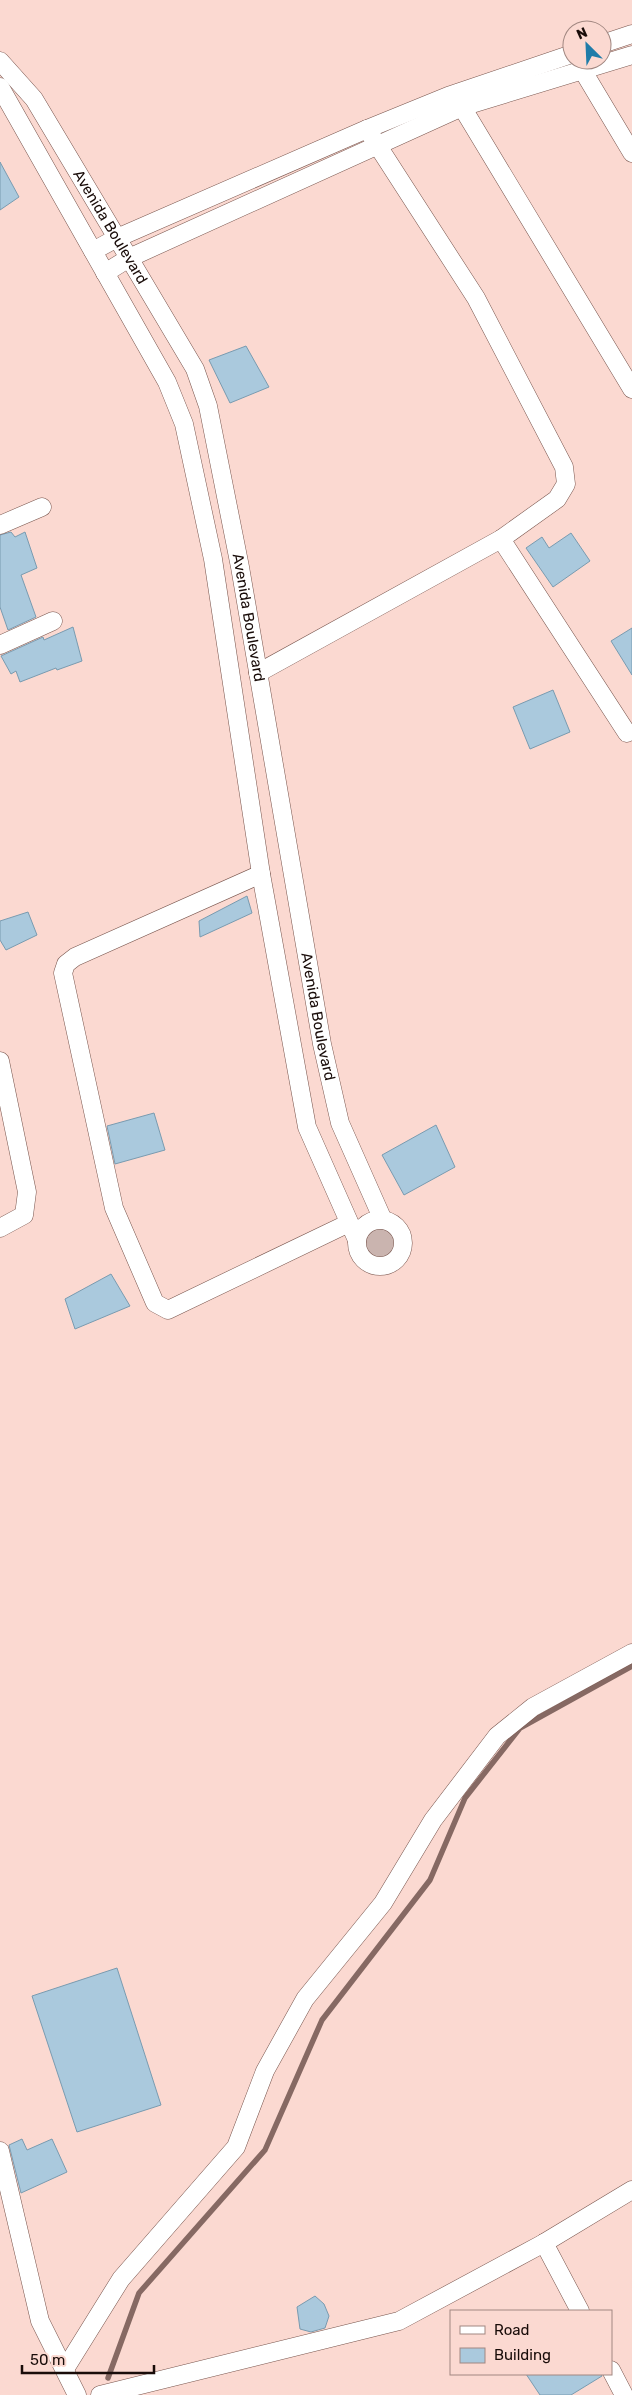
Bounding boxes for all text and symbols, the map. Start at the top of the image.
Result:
north arrow [562,20,612,70]
text: N [574,24,590,43]
street label: Avenida Boulevard [69,167,151,287]
street label: Avenida Boulevard [229,552,269,683]
street label: Avenida Boulevard [297,951,339,1082]
legend [450,2310,612,2375]
text: Road [494,2321,530,2339]
scale bar [22,2342,155,2374]
text: Building [494,2346,551,2364]
text: 50 m [30,2351,65,2369]

